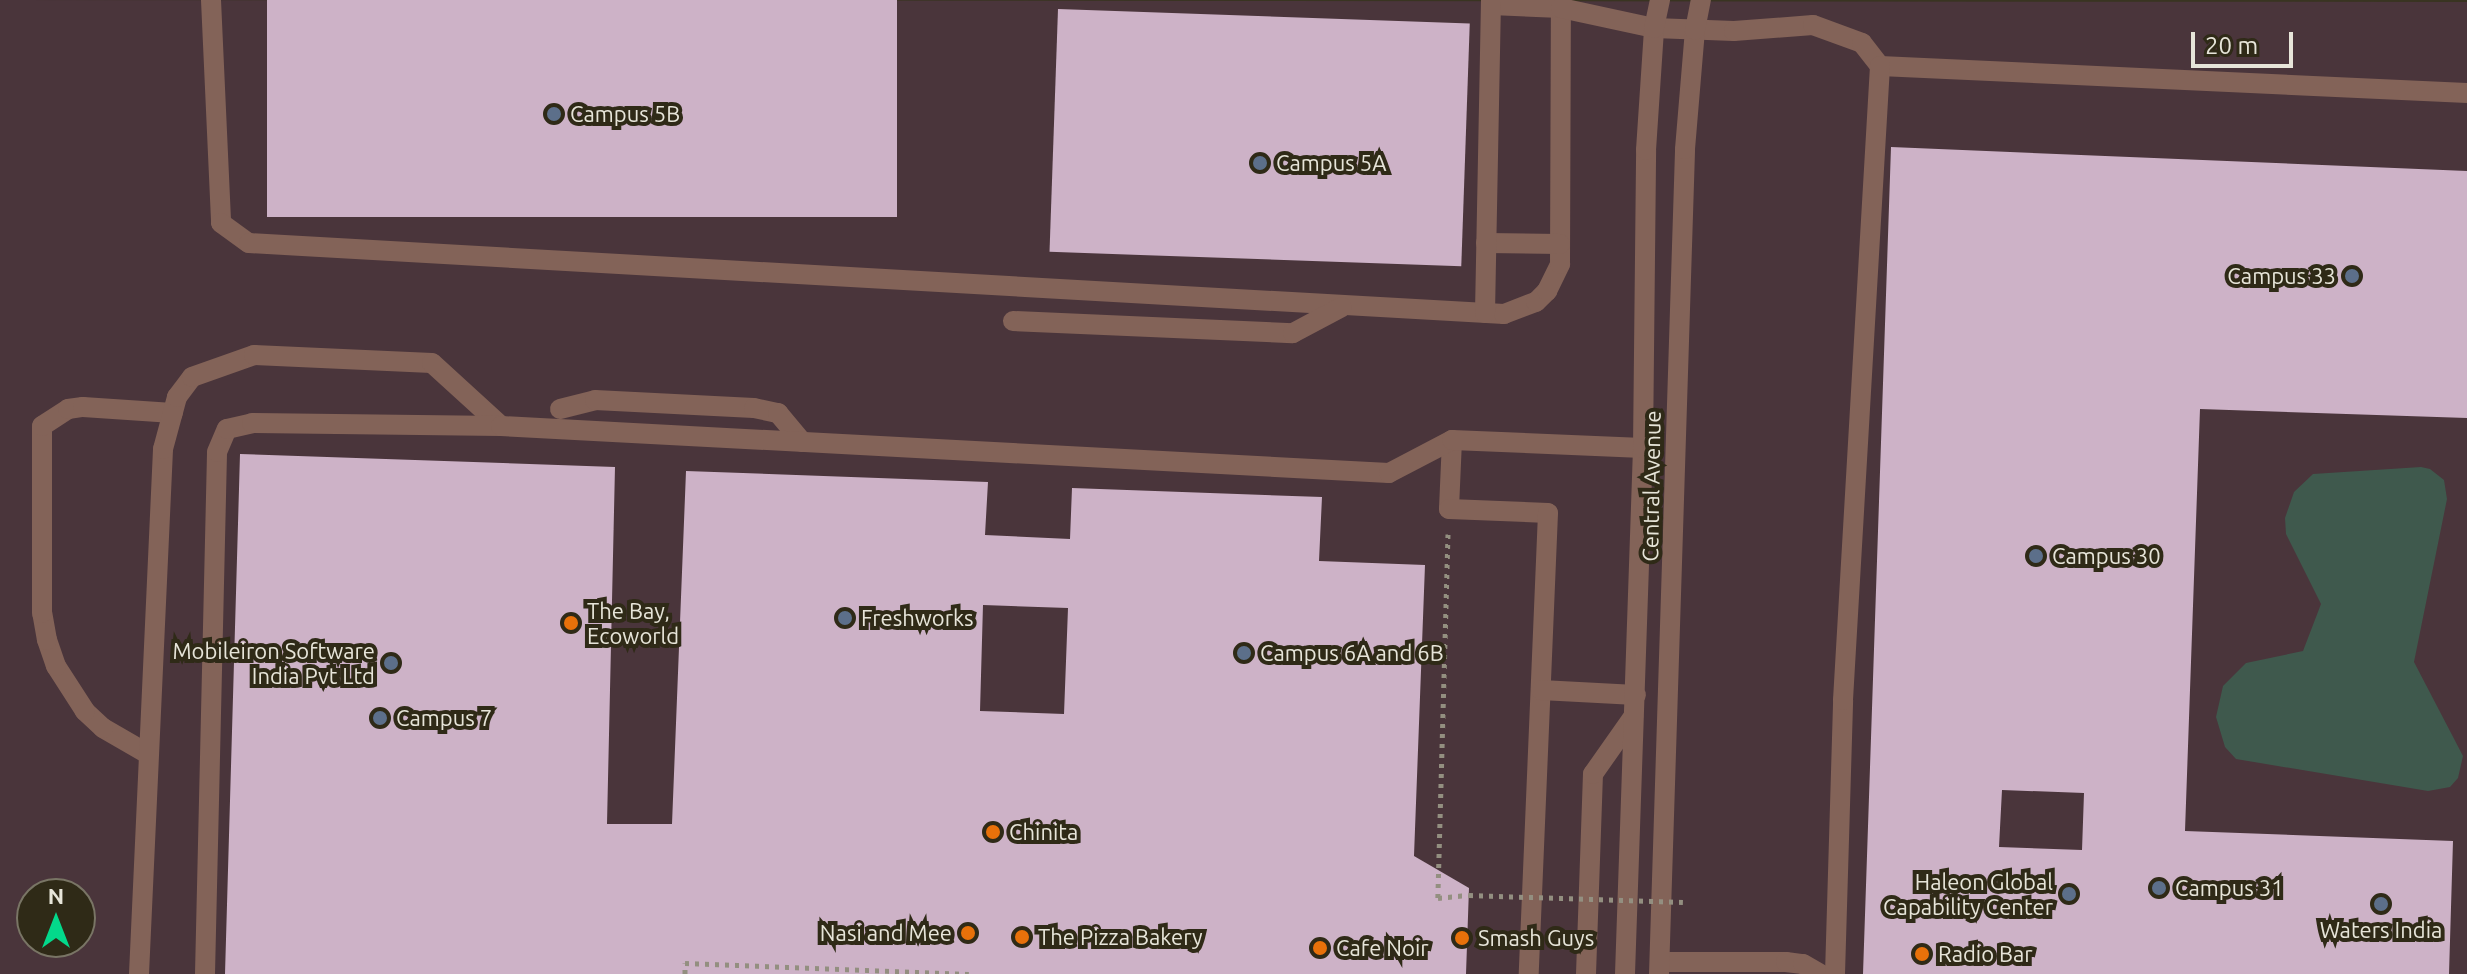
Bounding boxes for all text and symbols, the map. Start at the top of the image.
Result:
scale bar [2195,16,2297,66]
text: 20 m [2205,32,2258,59]
place label: Campus 5B [570,101,680,127]
marker: Campus 5B [545,105,563,123]
place label: Campus 5A [1276,150,1387,176]
marker: Campus 5A [1251,154,1269,172]
place label: Campus 33 [2227,263,2336,289]
marker: Campus 33 [2343,267,2361,285]
street label: Central Avenue [1636,410,1666,562]
place label: Campus 30 [2052,543,2161,569]
marker: Campus 30 [2027,547,2045,565]
place label: The Bay, Ecoworld [587,597,679,648]
place label: Freshworks [861,605,974,631]
marker: Freshworks [836,609,854,627]
marker: The Bay, Ecoworld [562,614,580,632]
place label: Mobileiron Software India Pvt Ltd [172,637,375,688]
place label: Campus 6A and 6B [1260,640,1444,666]
marker: Campus 6A and 6B [1235,644,1253,662]
marker: Mobileiron Software India Pvt Ltd [382,654,400,672]
place label: Campus 7 [396,705,492,731]
marker: Campus 7 [371,709,389,727]
place label: Chinita [1009,819,1078,845]
marker: Chinita [984,823,1002,841]
place label: Haleon Global Capability Center [1883,868,2053,920]
place label: Campus 31 [2175,875,2284,901]
north arrow [16,878,96,958]
marker: Campus 31 [2150,879,2168,897]
text: N [48,883,64,908]
marker: Haleon Global Capability Center [2060,885,2078,903]
marker: Waters India [2372,895,2390,913]
place label: Waters India [2320,917,2442,943]
place label: Nasi and Mee [820,920,952,946]
marker: Nasi and Mee [959,924,977,942]
place label: The Pizza Bakery [1038,924,1203,950]
place label: Smash Guys [1478,925,1594,951]
marker: The Pizza Bakery [1013,928,1031,946]
marker: Smash Guys [1453,929,1471,947]
place label: Cafe Noir [1336,935,1429,961]
marker: Cafe Noir [1311,939,1329,957]
place label: Radio Bar [1938,941,2033,967]
marker: Radio Bar [1913,945,1931,963]

